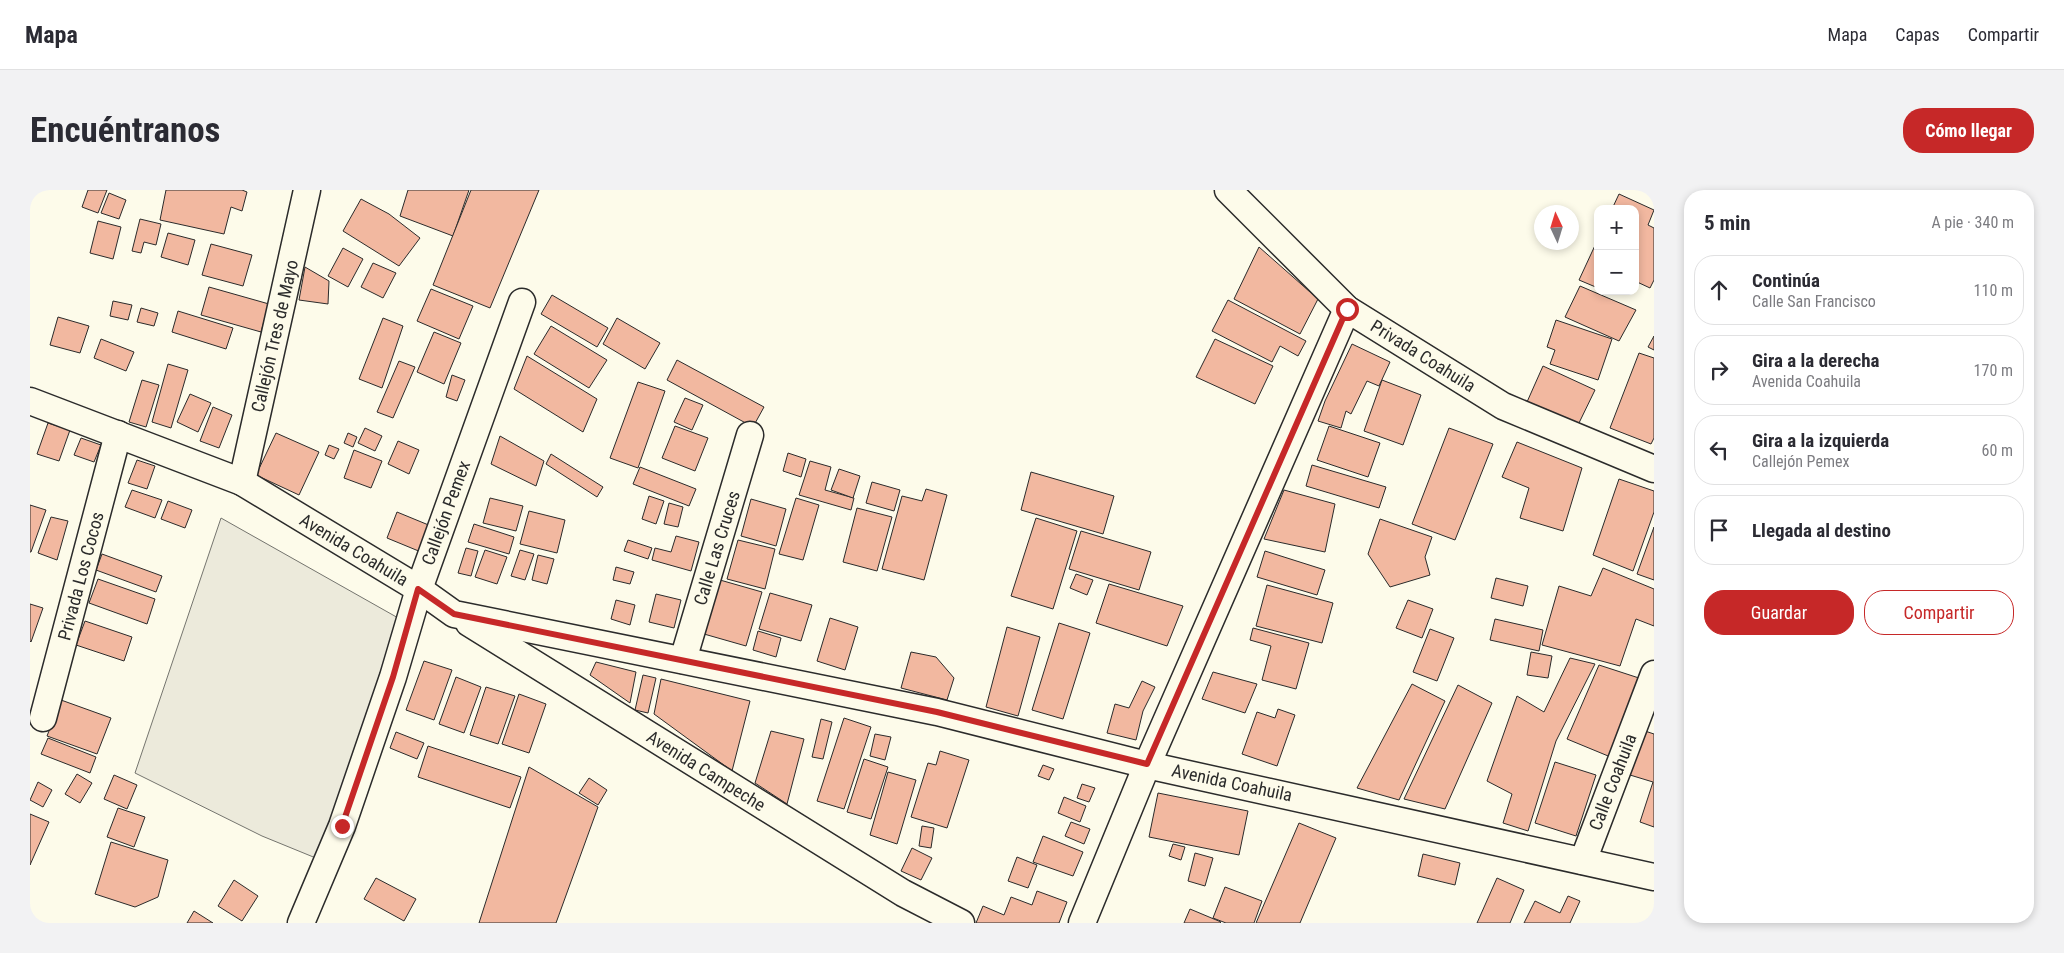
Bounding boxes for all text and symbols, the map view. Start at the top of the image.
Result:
text: Mapa [25,21,78,49]
text: Mapa [1828,24,1867,45]
text: Capas [1895,24,1940,45]
text: Compartir [1968,24,2039,45]
button: Cómo llegar [1903,108,2034,153]
text: Encuéntranos [30,110,221,151]
north arrow [1534,205,1579,250]
map controls [1594,205,1639,295]
button: + [1594,205,1639,250]
text: 5 min [1704,211,1751,235]
text: A pie · 340 m [1931,213,2014,232]
button: − [1594,250,1639,295]
street label: Callejón Tres de Mayo [247,258,302,414]
text: Continúa [1752,269,1820,292]
icon: ahead [1705,276,1733,304]
text: 110 m [1974,281,2013,300]
text: Calle San Francisco [1752,292,1876,311]
route start [1336,298,1359,321]
street label: Privada Coahuila [1367,315,1480,396]
text: Gira a la derecha [1752,349,1879,372]
icon: right [1705,356,1733,384]
text: 170 m [1974,361,2013,380]
text: Avenida Coahuila [1752,372,1861,391]
text: Gira a la izquierda [1752,429,1889,452]
icon: left [1705,436,1733,464]
text: 60 m [1981,441,2013,460]
text: Callejón Pemex [1752,452,1849,471]
street label: Callejón Pemex [417,458,474,568]
street label: Calle Las Cruces [689,488,744,608]
street label: Privada Los Cocos [53,509,108,642]
street label: Avenida Coahuila [296,509,412,590]
icon: arrive [1705,516,1733,544]
text: Llegada al destino [1752,519,1891,542]
button: Guardar [1704,590,1854,635]
button: Compartir [1864,590,2014,635]
street label: Avenida Campeche [643,726,769,815]
street label: Calle Coahuila [1584,731,1641,833]
street label: Avenida Coahuila [1170,759,1294,806]
route end [331,815,354,838]

